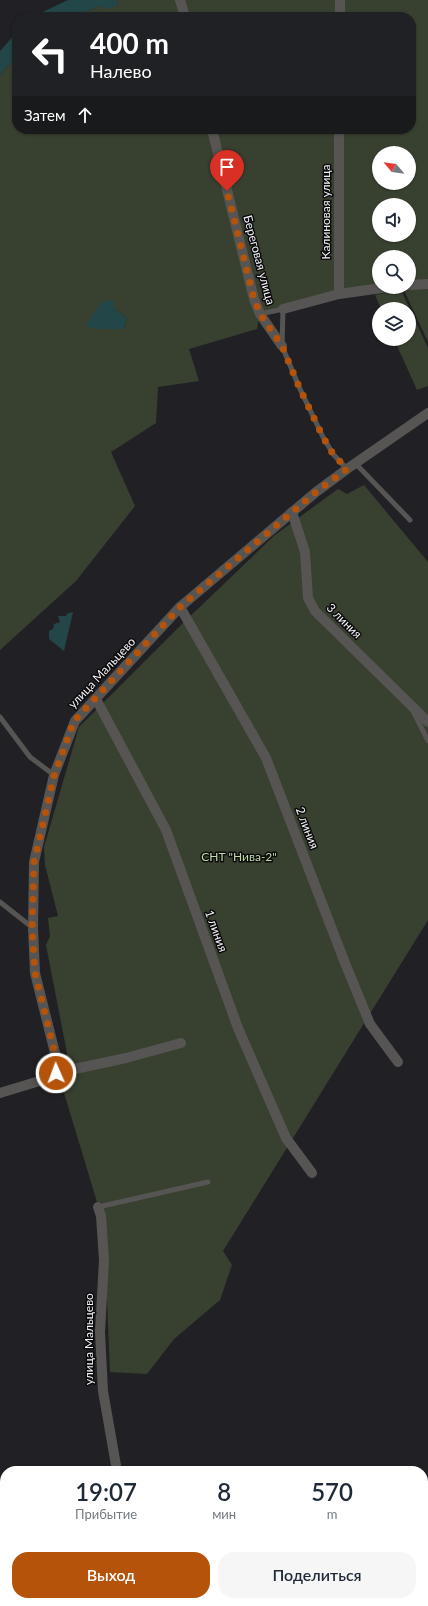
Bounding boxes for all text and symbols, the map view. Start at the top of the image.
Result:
text: 400 m [90,26,169,60]
icon: left [24,28,76,80]
text: Налево [90,60,152,82]
icon: ahead [74,104,96,126]
text: Затем [24,106,66,124]
north arrow [372,146,416,190]
map controls [372,146,416,346]
pin [210,150,244,191]
icon: arrive [216,156,238,178]
street label: Калиновая улица [318,164,333,260]
button: sound [372,198,416,242]
street label: Береговая улица [240,214,279,306]
button: search [372,250,416,294]
button: layers [372,302,416,346]
street label: 3 линия [324,600,365,641]
street label: улица Мальцево [65,634,139,711]
street label: 2 линия [293,805,322,851]
park label: СНТ "Нива-2" [201,849,277,864]
street label: 1 линия [202,908,231,954]
position arrow [35,1052,77,1094]
street label: улица Мальцево [81,1293,96,1385]
text: 19:07 [75,1477,137,1506]
text: 8 [217,1477,231,1506]
text: 570 [311,1477,353,1506]
text: Прибытие [75,1506,137,1522]
text: мин [212,1506,236,1522]
text: m [327,1506,337,1522]
button: Выход [12,1552,210,1598]
button: Поделиться [218,1552,416,1598]

